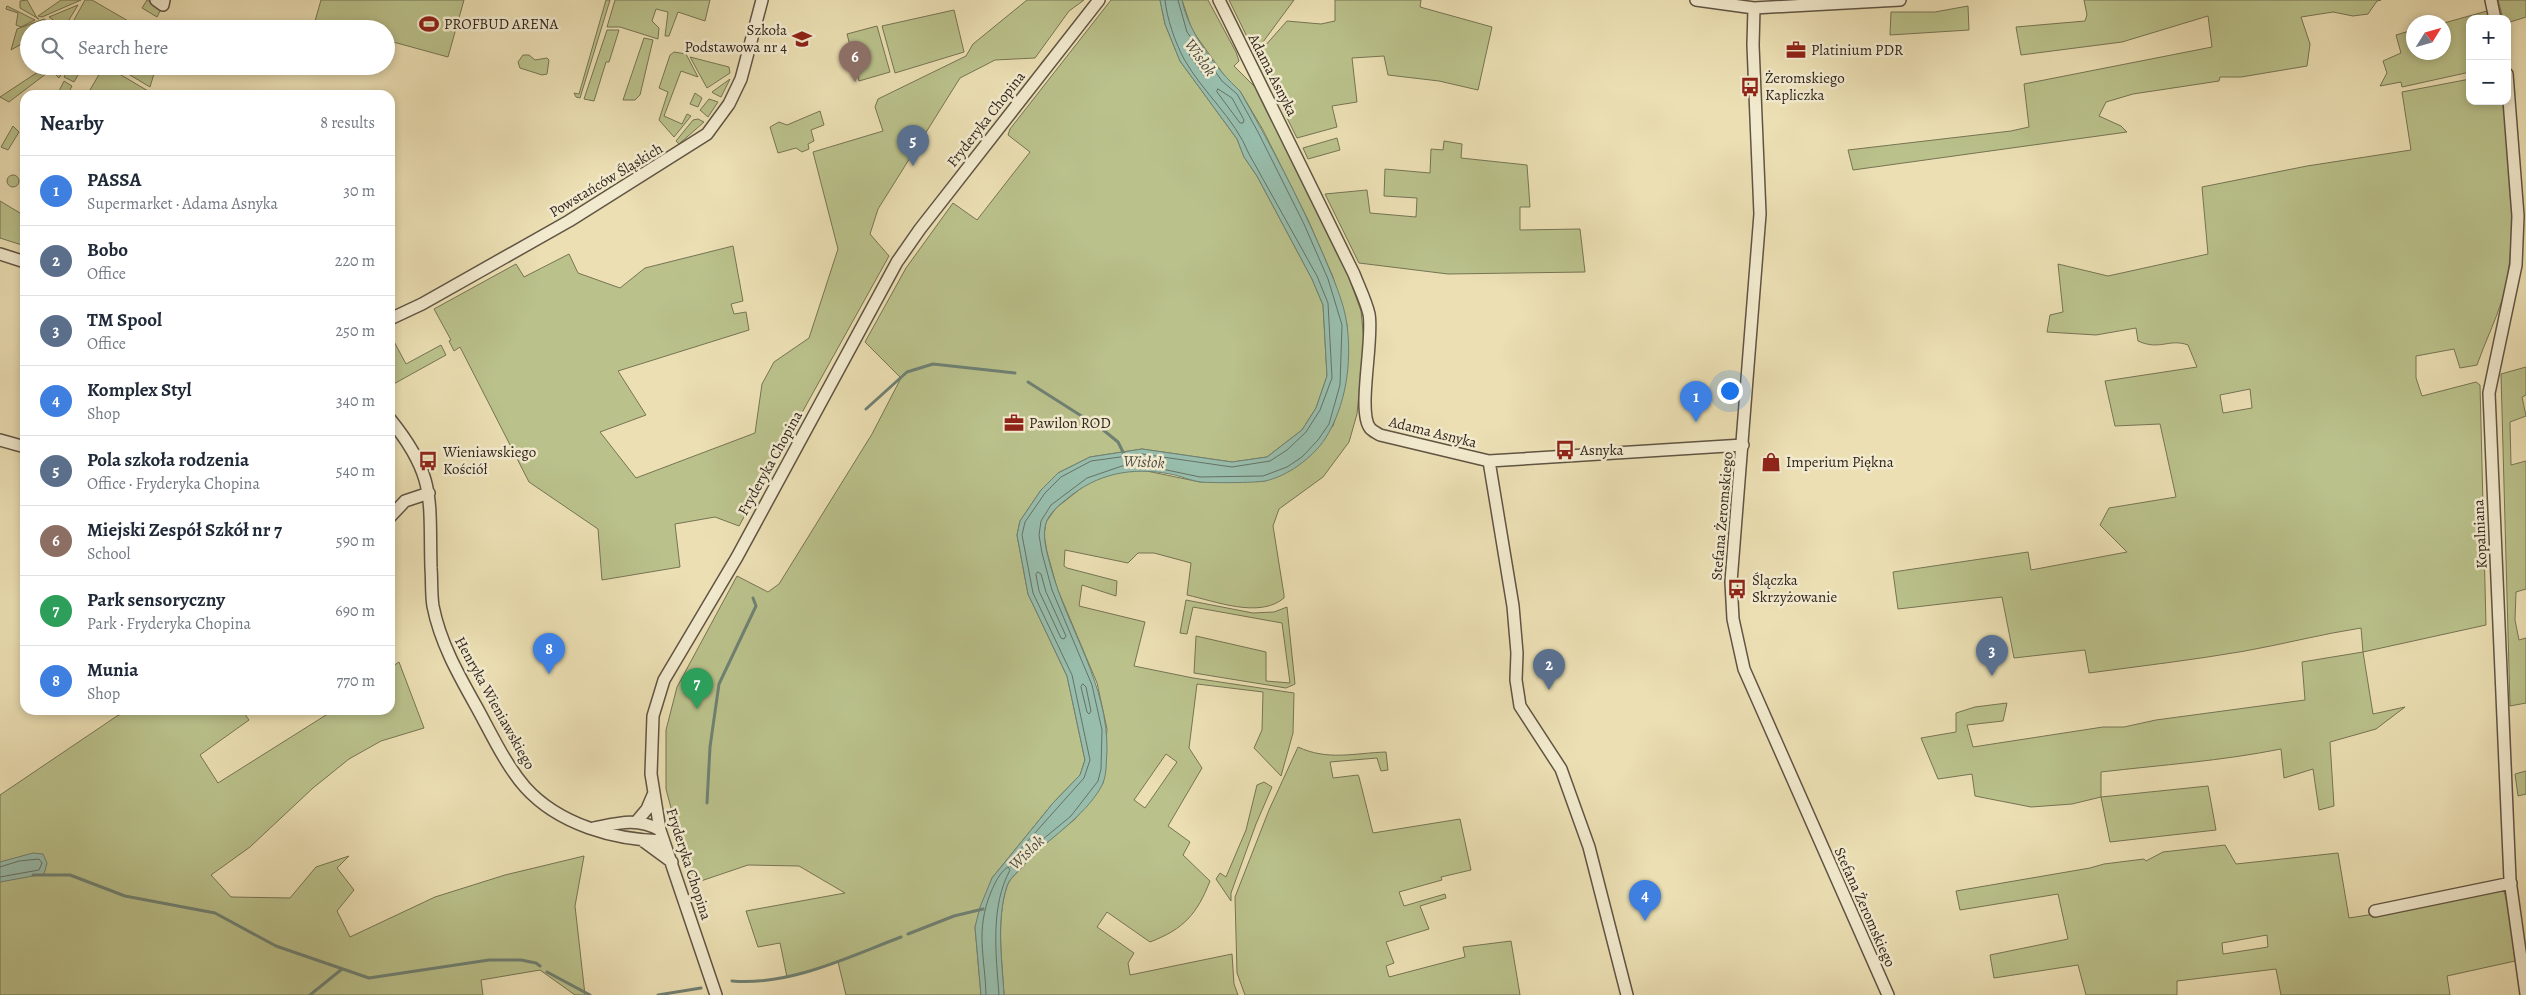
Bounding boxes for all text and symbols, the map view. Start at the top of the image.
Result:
sports icon: PROFBUD ARENA [418,13,440,35]
place label: PROFBUD ARENA [444,14,558,34]
north arrow [2406,15,2451,60]
map controls [2466,15,2511,105]
button: + [2466,15,2511,60]
search box [20,20,395,75]
place label: Szkoła Podstawowa nr 4 [685,20,787,57]
school or university icon: Szkoła Podstawowa nr 4 [791,28,813,50]
street label: Adama Asnyka [1243,30,1302,119]
icon: search [38,34,66,62]
water label: Wisłok [1179,34,1221,81]
text: Search here [78,35,168,61]
office icon: Platinium PDR [1785,39,1807,61]
place label: Platinium PDR [1811,40,1904,60]
pin: 6 [839,41,871,82]
button: − [2466,60,2511,105]
street label: Fryderyka Chopina [942,67,1030,171]
place label: Żeromskiego Kapliczka [1765,68,1845,105]
bus stop icon: Żeromskiego Kapliczka [1739,76,1761,98]
text: Nearby [40,109,103,137]
text: 8 results [320,112,375,134]
pin: 5 [897,125,929,166]
street label: Powstańców Śląskich [545,138,667,222]
text: PASSA [87,167,142,193]
text: 1 [53,180,59,202]
text: 30 m [343,180,375,202]
text: Supermarket · Adama Asnyka [87,193,278,215]
text: Bobo [87,237,128,263]
text: 2 [52,250,60,272]
text: 220 m [335,250,375,272]
text: Office [87,263,126,285]
text: TM Spool [87,307,162,333]
text: 3 [53,320,59,342]
text: 250 m [336,320,375,342]
text: Office [87,333,126,355]
text: Komplex Styl [87,377,191,403]
your location [1717,378,1743,404]
pin: 1 [1680,381,1712,422]
text: 4 [52,390,60,412]
text: 340 m [336,390,375,412]
text: Shop [87,403,120,425]
street label: Fryderyka Chopina [733,407,807,519]
street label: Adama Asnyka [1386,411,1479,453]
office icon: Pawilon ROD [1003,412,1025,434]
place label: Pawilon ROD [1029,413,1111,433]
bus stop icon: Asnyka [1554,439,1576,461]
place label: Asnyka [1579,440,1624,460]
place label: Wieniawskiego Kościół [442,442,536,479]
text: Pola szkoła rodzenia [87,447,249,473]
bus stop icon: Wieniawskiego Kościół [417,450,439,472]
water label: Wisłok [1123,450,1165,474]
street label: Stefana Żeromskiego [1706,451,1738,581]
shop icon: Imperium Piękna [1760,451,1782,473]
place label: Imperium Piękna [1786,452,1894,472]
text: 5 [53,460,59,482]
text: 540 m [336,460,375,482]
text: Office · Fryderyka Chopina [87,473,260,495]
street label: Kopalniana [2468,499,2492,569]
text: Miejski Zespół Szkół nr 7 [87,517,282,543]
text: 6 [52,530,60,552]
text: 590 m [336,530,375,552]
text: School [87,543,130,565]
place label: Ślączka Skrzyżowanie [1752,570,1837,607]
bus stop icon: Ślączka Skrzyżowanie [1726,578,1748,600]
text: Park sensoryczny [87,587,225,613]
text: 7 [53,600,59,622]
text: 690 m [335,600,375,622]
text: Park · Fryderyka Chopina [87,613,251,635]
street label: Henryka Wieniawskiego [450,633,540,773]
pin: 8 [533,633,565,674]
pin: 3 [1976,635,2008,676]
pin: 2 [1533,649,1565,690]
text: Munia [87,657,138,683]
pin: 7 [681,668,713,709]
text: 8 [52,670,60,692]
text: 770 m [337,670,375,692]
text: Shop [87,683,120,705]
street label: Fryderyka Chopina [661,805,717,923]
water label: Wisłok [1004,830,1049,875]
street label: Stefana Żeromskiego [1830,844,1900,970]
pin: 4 [1629,880,1661,921]

